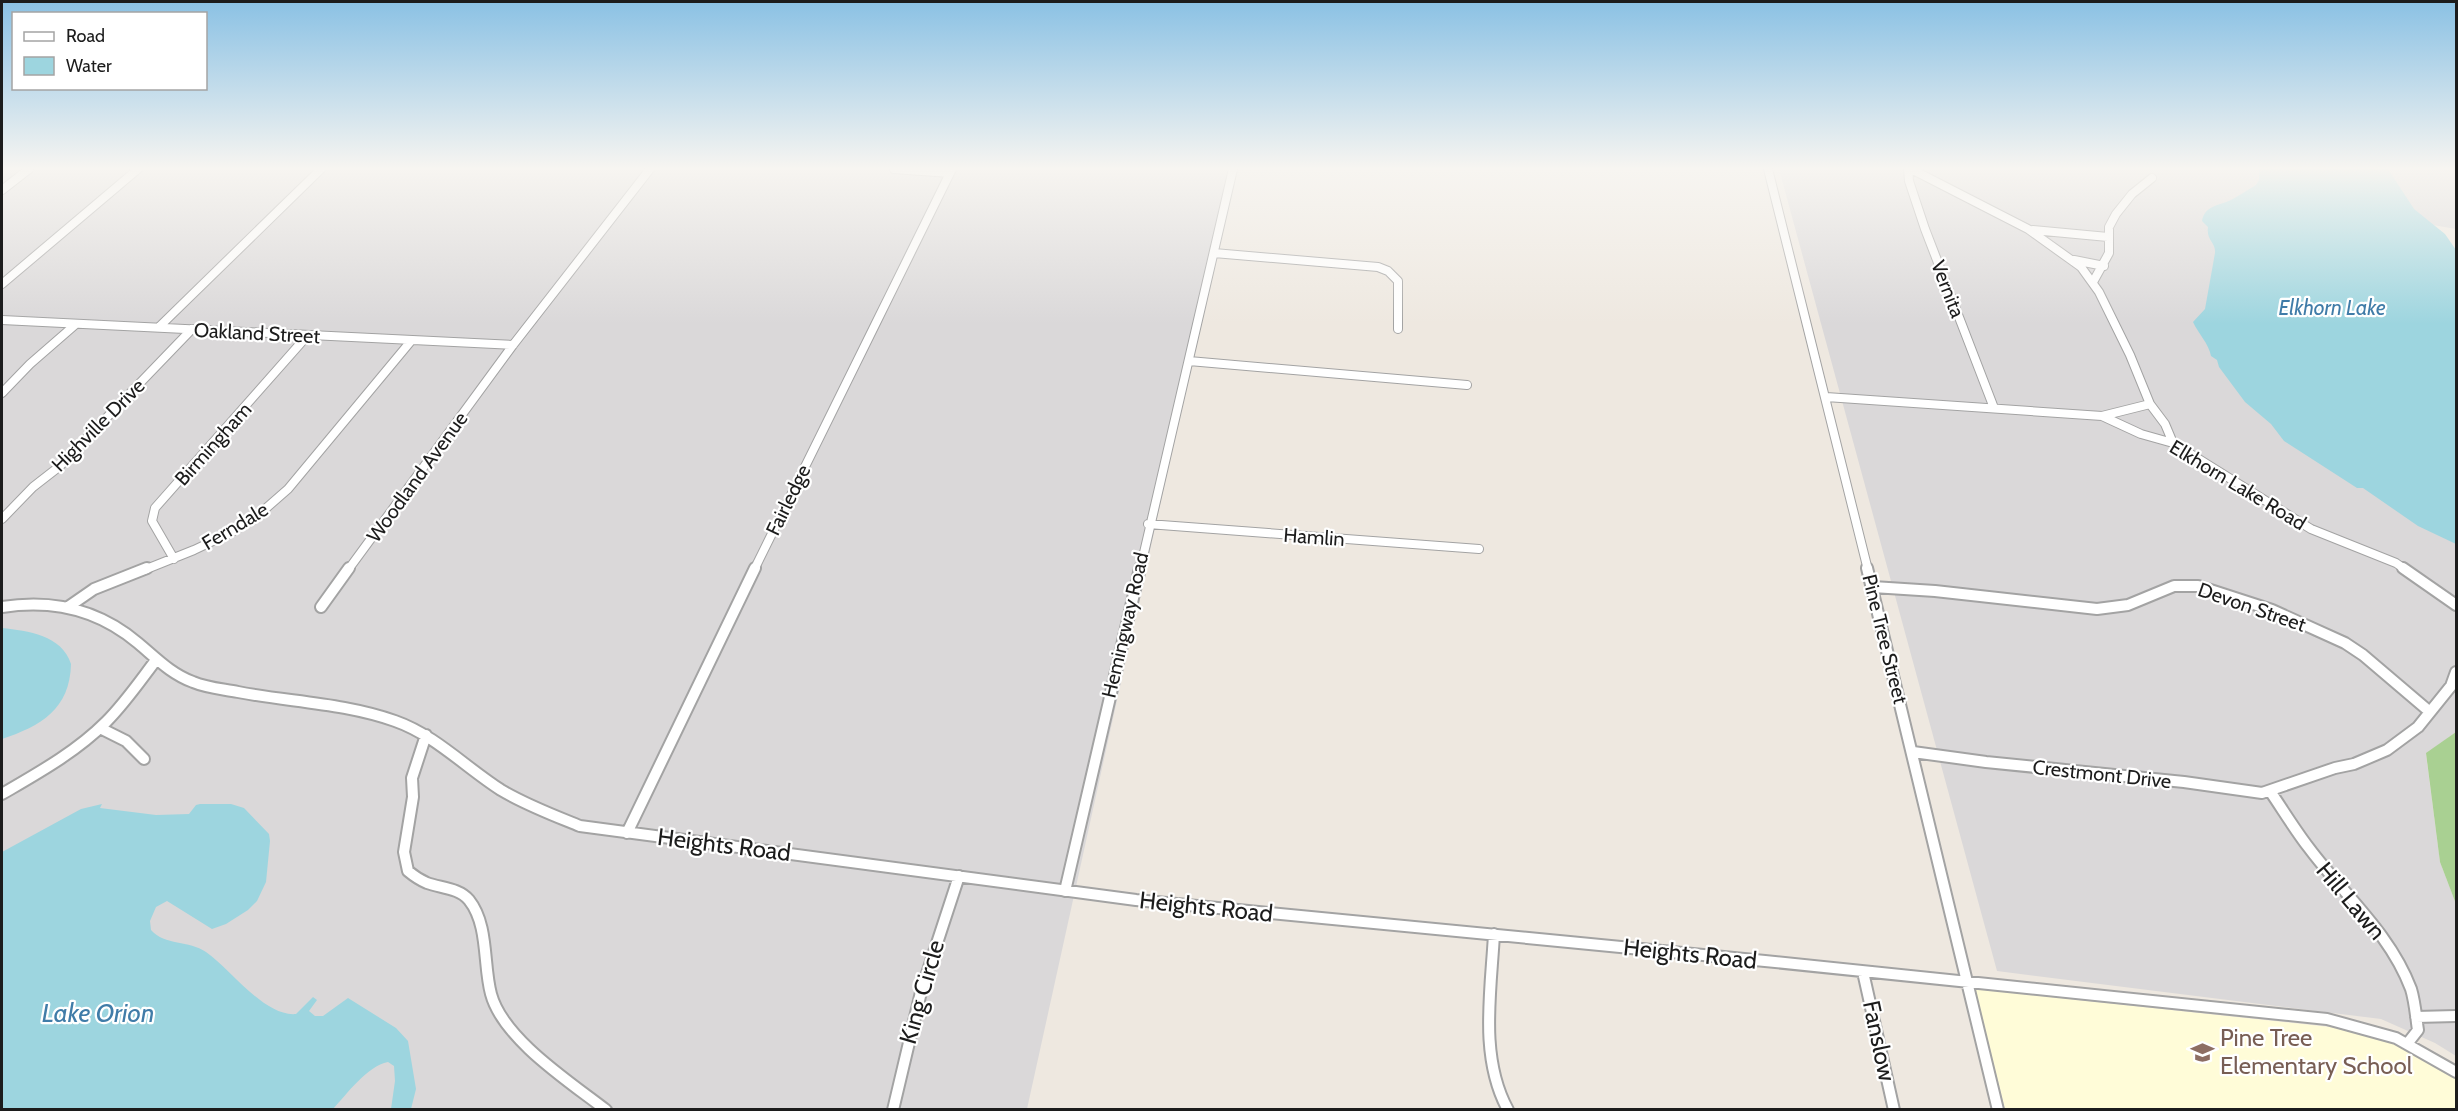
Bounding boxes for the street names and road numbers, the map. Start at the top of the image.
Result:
street label: Vernita [1926,257,1970,321]
street label: Oakland Street [193,318,321,348]
street label: Highville Drive [46,373,150,477]
street label: Birmingham [170,398,256,490]
street label: Woodland Avenue [362,407,472,547]
street label: Elkhorn Lake Road [2165,435,2311,535]
street label: Fairledge [761,461,815,539]
street label: Ferndale [198,497,272,555]
street label: Hamlin [1283,523,1345,551]
street label: Hemingway Road [1097,550,1153,700]
street label: Pine Tree Street [1857,572,1913,707]
street label: Devon Street [2195,577,2309,637]
street label: Crestmont Drive [2032,755,2172,793]
street label: Heights Road [656,822,792,867]
street label: Hill Lawn [2311,856,2392,945]
street label: Heights Road [1138,885,1274,928]
street label: Heights Road [1622,932,1758,975]
street label: King Circle [893,937,950,1047]
street label: Fanslow [1857,998,1902,1085]

